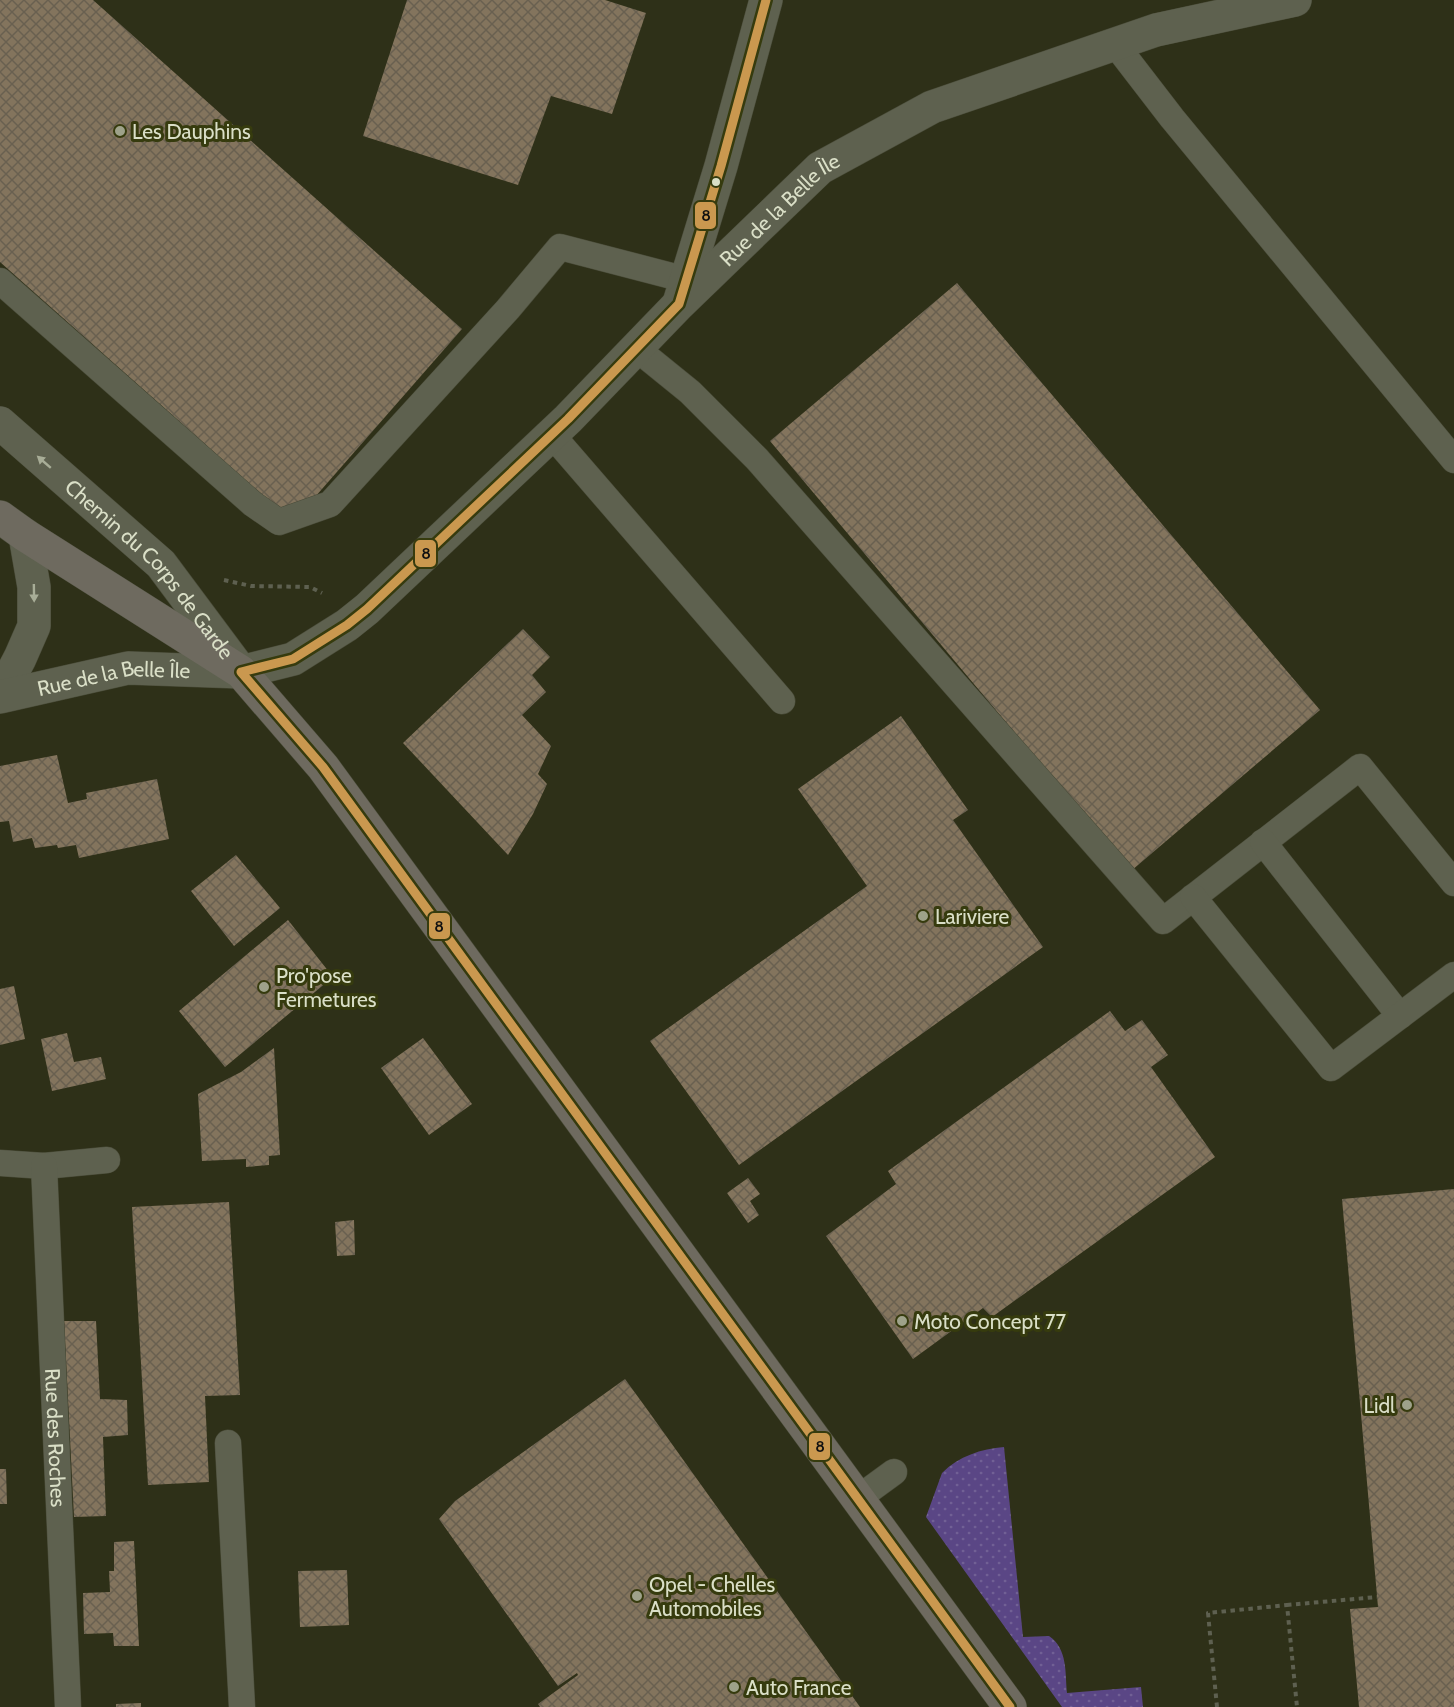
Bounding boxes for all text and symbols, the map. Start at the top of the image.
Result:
place label: Les Dauphins [132,119,251,144]
marker: Les Dauphins [113,124,127,138]
street label: Rue de la Belle Île [714,147,844,271]
unlabelled marker [710,176,722,188]
line badge: 8 [694,201,717,230]
text: 8 [701,206,711,225]
one-way arrow [37,456,52,469]
street label: Chemin du Corps de Garde [60,474,240,664]
line badge: 8 [414,539,437,568]
text: 8 [421,544,431,563]
one-way arrow [29,584,39,603]
street label: Rue de la Belle Île [35,655,191,701]
place label: Lariviere [935,904,1010,929]
marker: Lariviere [916,909,930,923]
line badge: 8 [428,912,451,940]
text: 8 [434,917,444,936]
place label: Pro'pose Fermetures [276,963,377,1012]
marker: Pro'pose Fermetures [257,980,271,994]
place label: Moto Concept 77 [914,1309,1066,1334]
marker: Moto Concept 77 [895,1314,909,1328]
street label: Rue des Roches [40,1368,72,1508]
place label: Lidl [1363,1393,1395,1418]
marker: Lidl [1400,1398,1414,1412]
line badge: 8 [808,1432,831,1461]
text: 8 [815,1437,825,1456]
place label: Opel - Chelles Automobiles [649,1572,775,1621]
marker: Opel - Chelles Automobiles [630,1589,644,1603]
place label: Auto France [746,1675,852,1700]
marker: Auto France [727,1680,741,1694]

